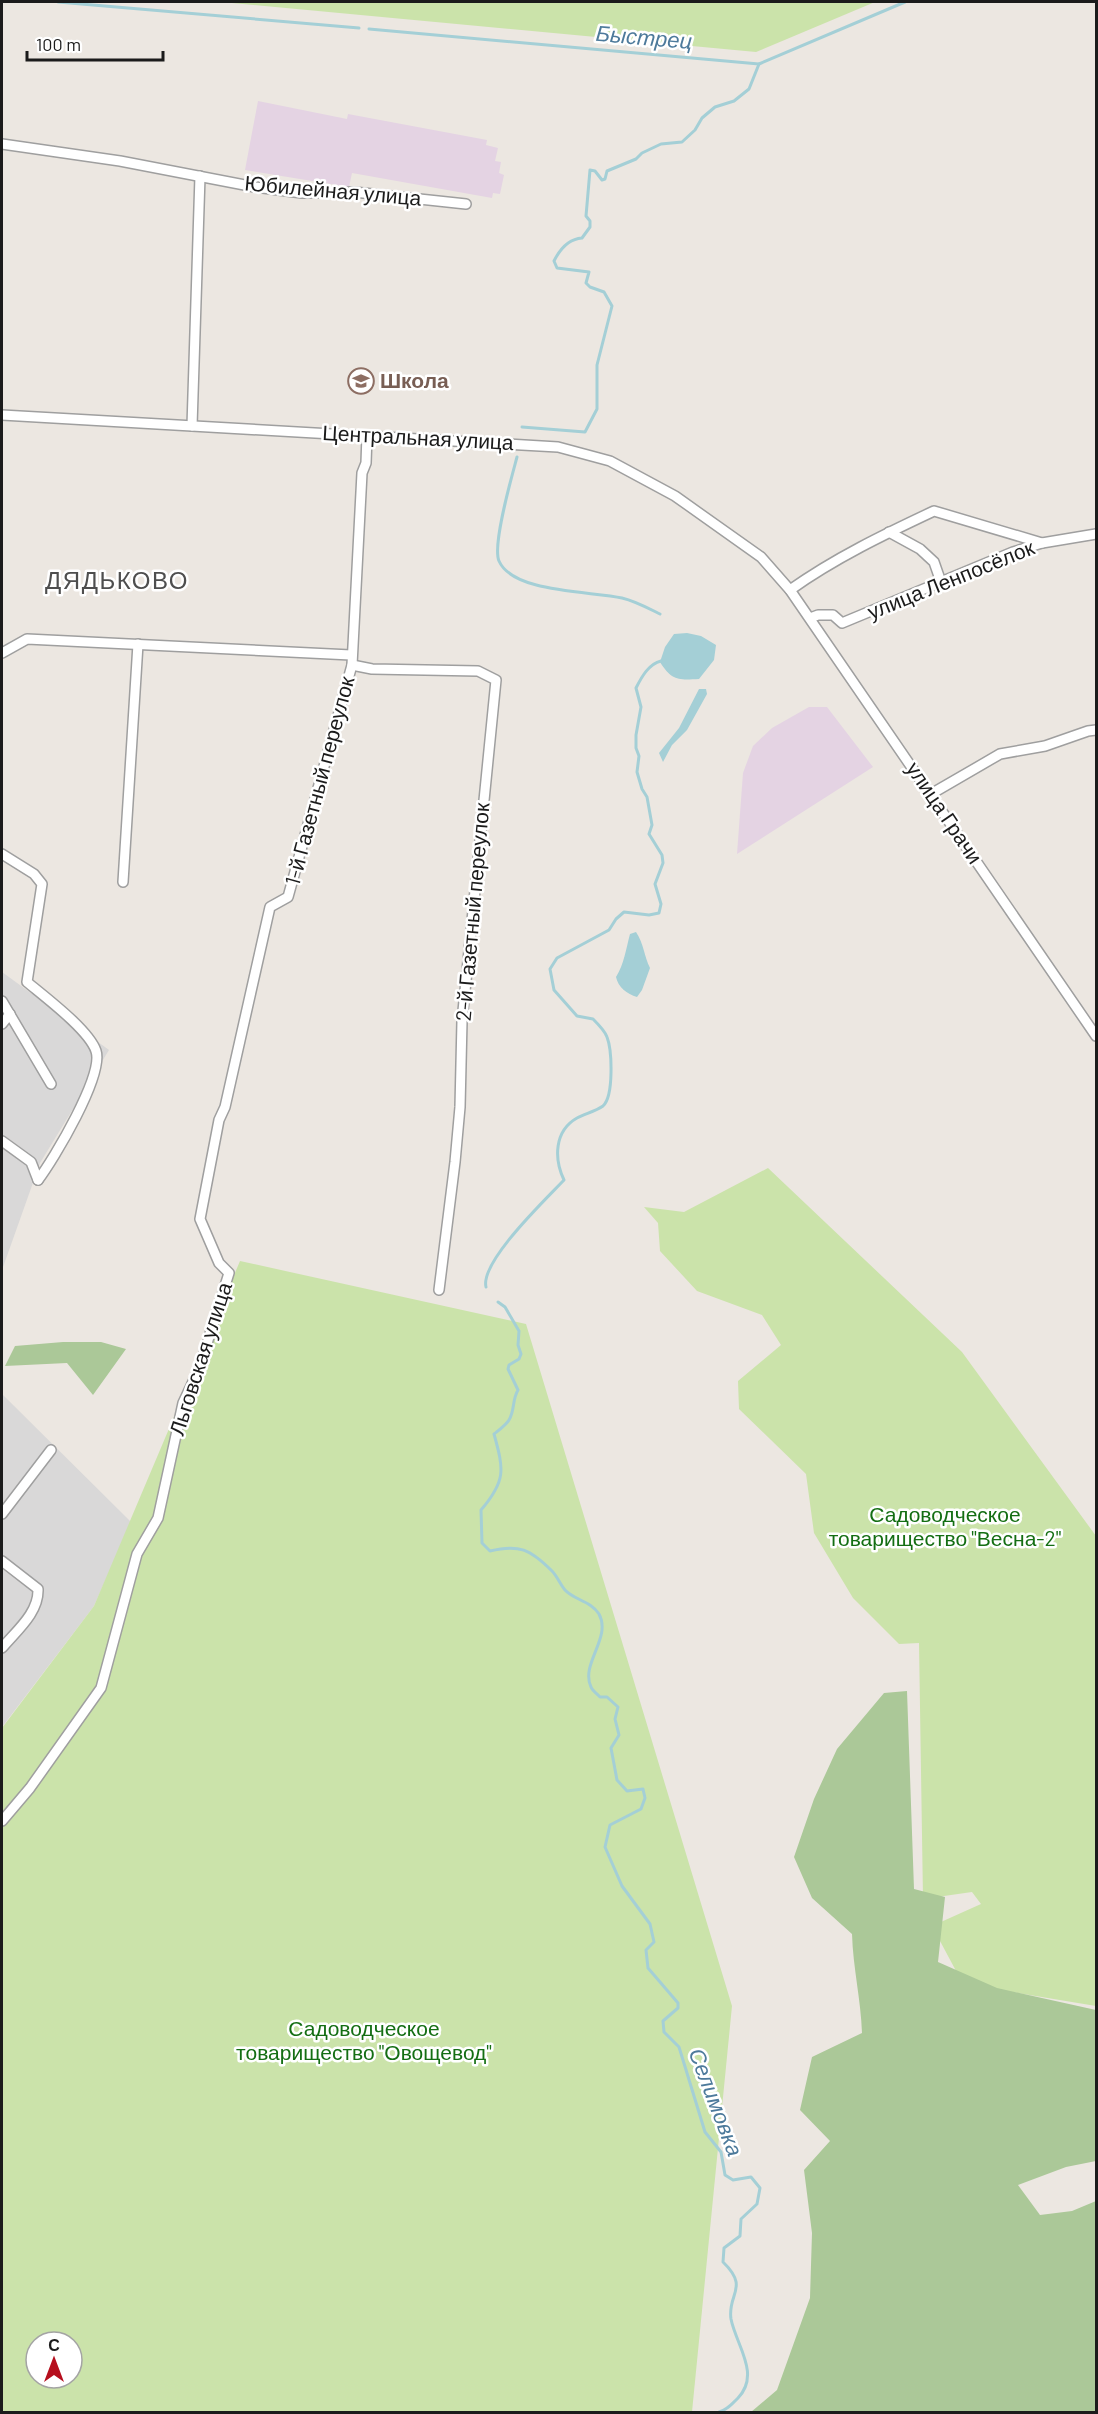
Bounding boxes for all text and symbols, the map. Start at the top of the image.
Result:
water label: Быстрец [595,19,693,54]
scale bar [27,24,164,62]
text: 100 m [36,33,81,55]
street label: Юбилейная улица [244,169,423,210]
school or university icon: Школа [346,366,376,396]
place label: Школа [380,367,449,392]
street label: Центральная улица [322,419,515,454]
street label: улица Ленпосёлок [863,533,1038,623]
district label: ДЯДЬКОВО [45,565,189,594]
street label: 1-й Газетный переулок [279,673,359,888]
street label: улица Грачи [902,756,989,868]
street label: 2-й Газетный переулок [449,801,494,1022]
street label: Льговская улица [163,1278,236,1438]
park label: Садоводческое товарищество "Весна-2" [829,1501,1061,1550]
park label: Садоводческое товарищество "Овощевод" [236,2015,492,2064]
water label: Селимовка [684,2044,749,2159]
north arrow [24,2330,84,2390]
text: С [48,2335,60,2354]

